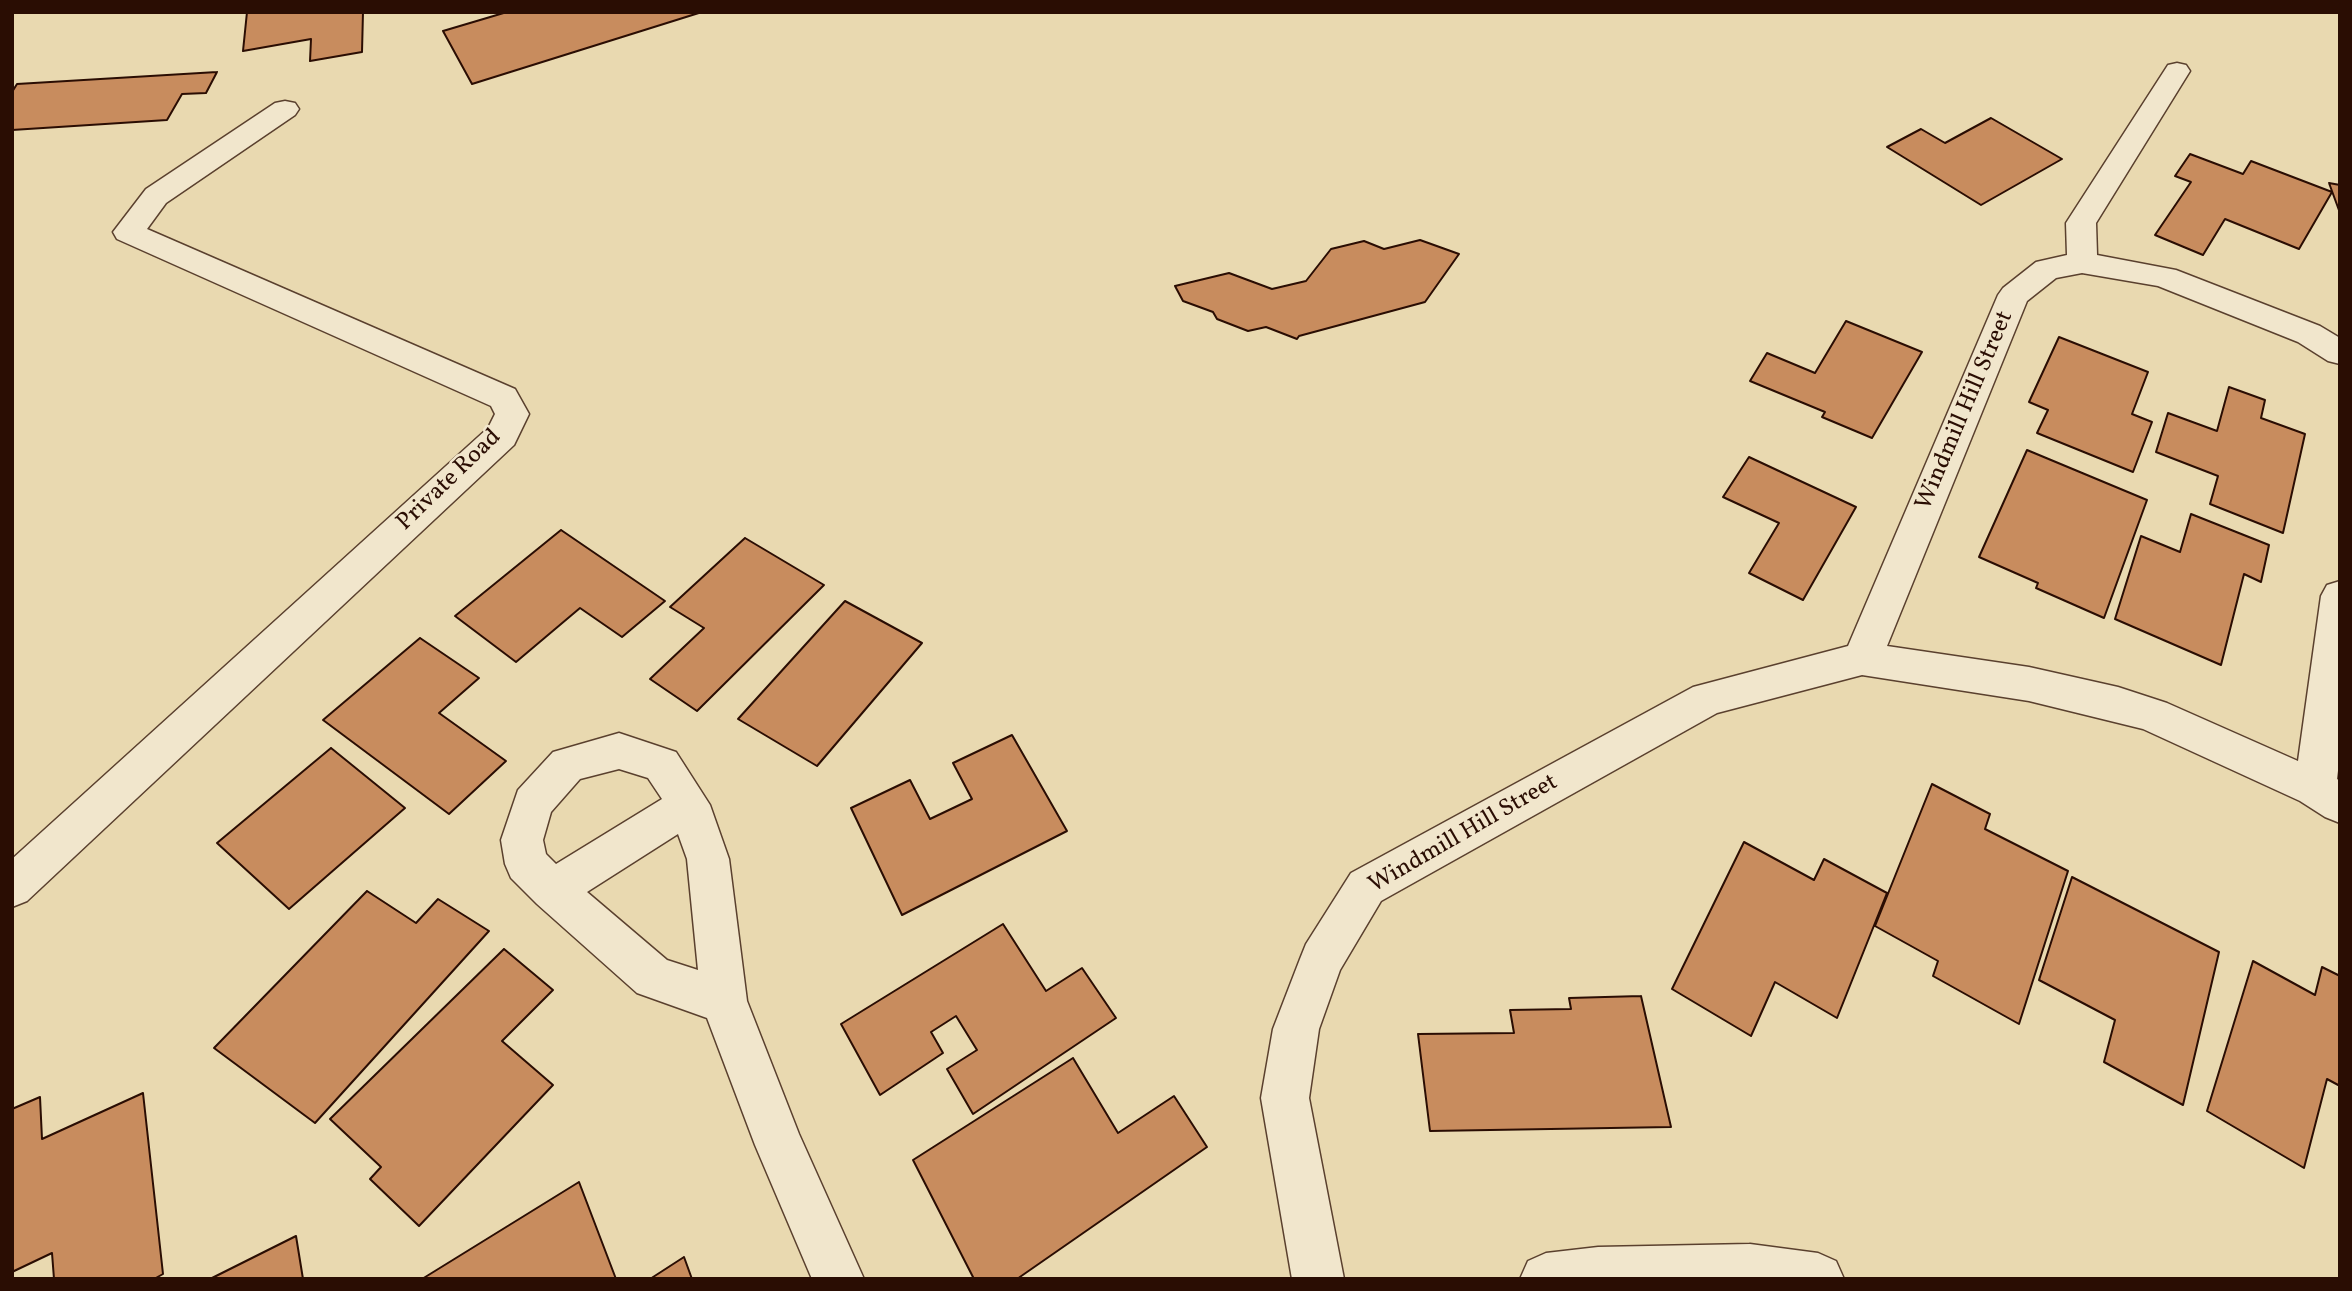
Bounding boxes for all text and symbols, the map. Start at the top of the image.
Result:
street label: Windmill Hill Street [1911,307,2021,515]
street label: Private Road [392,424,508,538]
street label: Windmill Hill Street [1364,769,1564,901]

